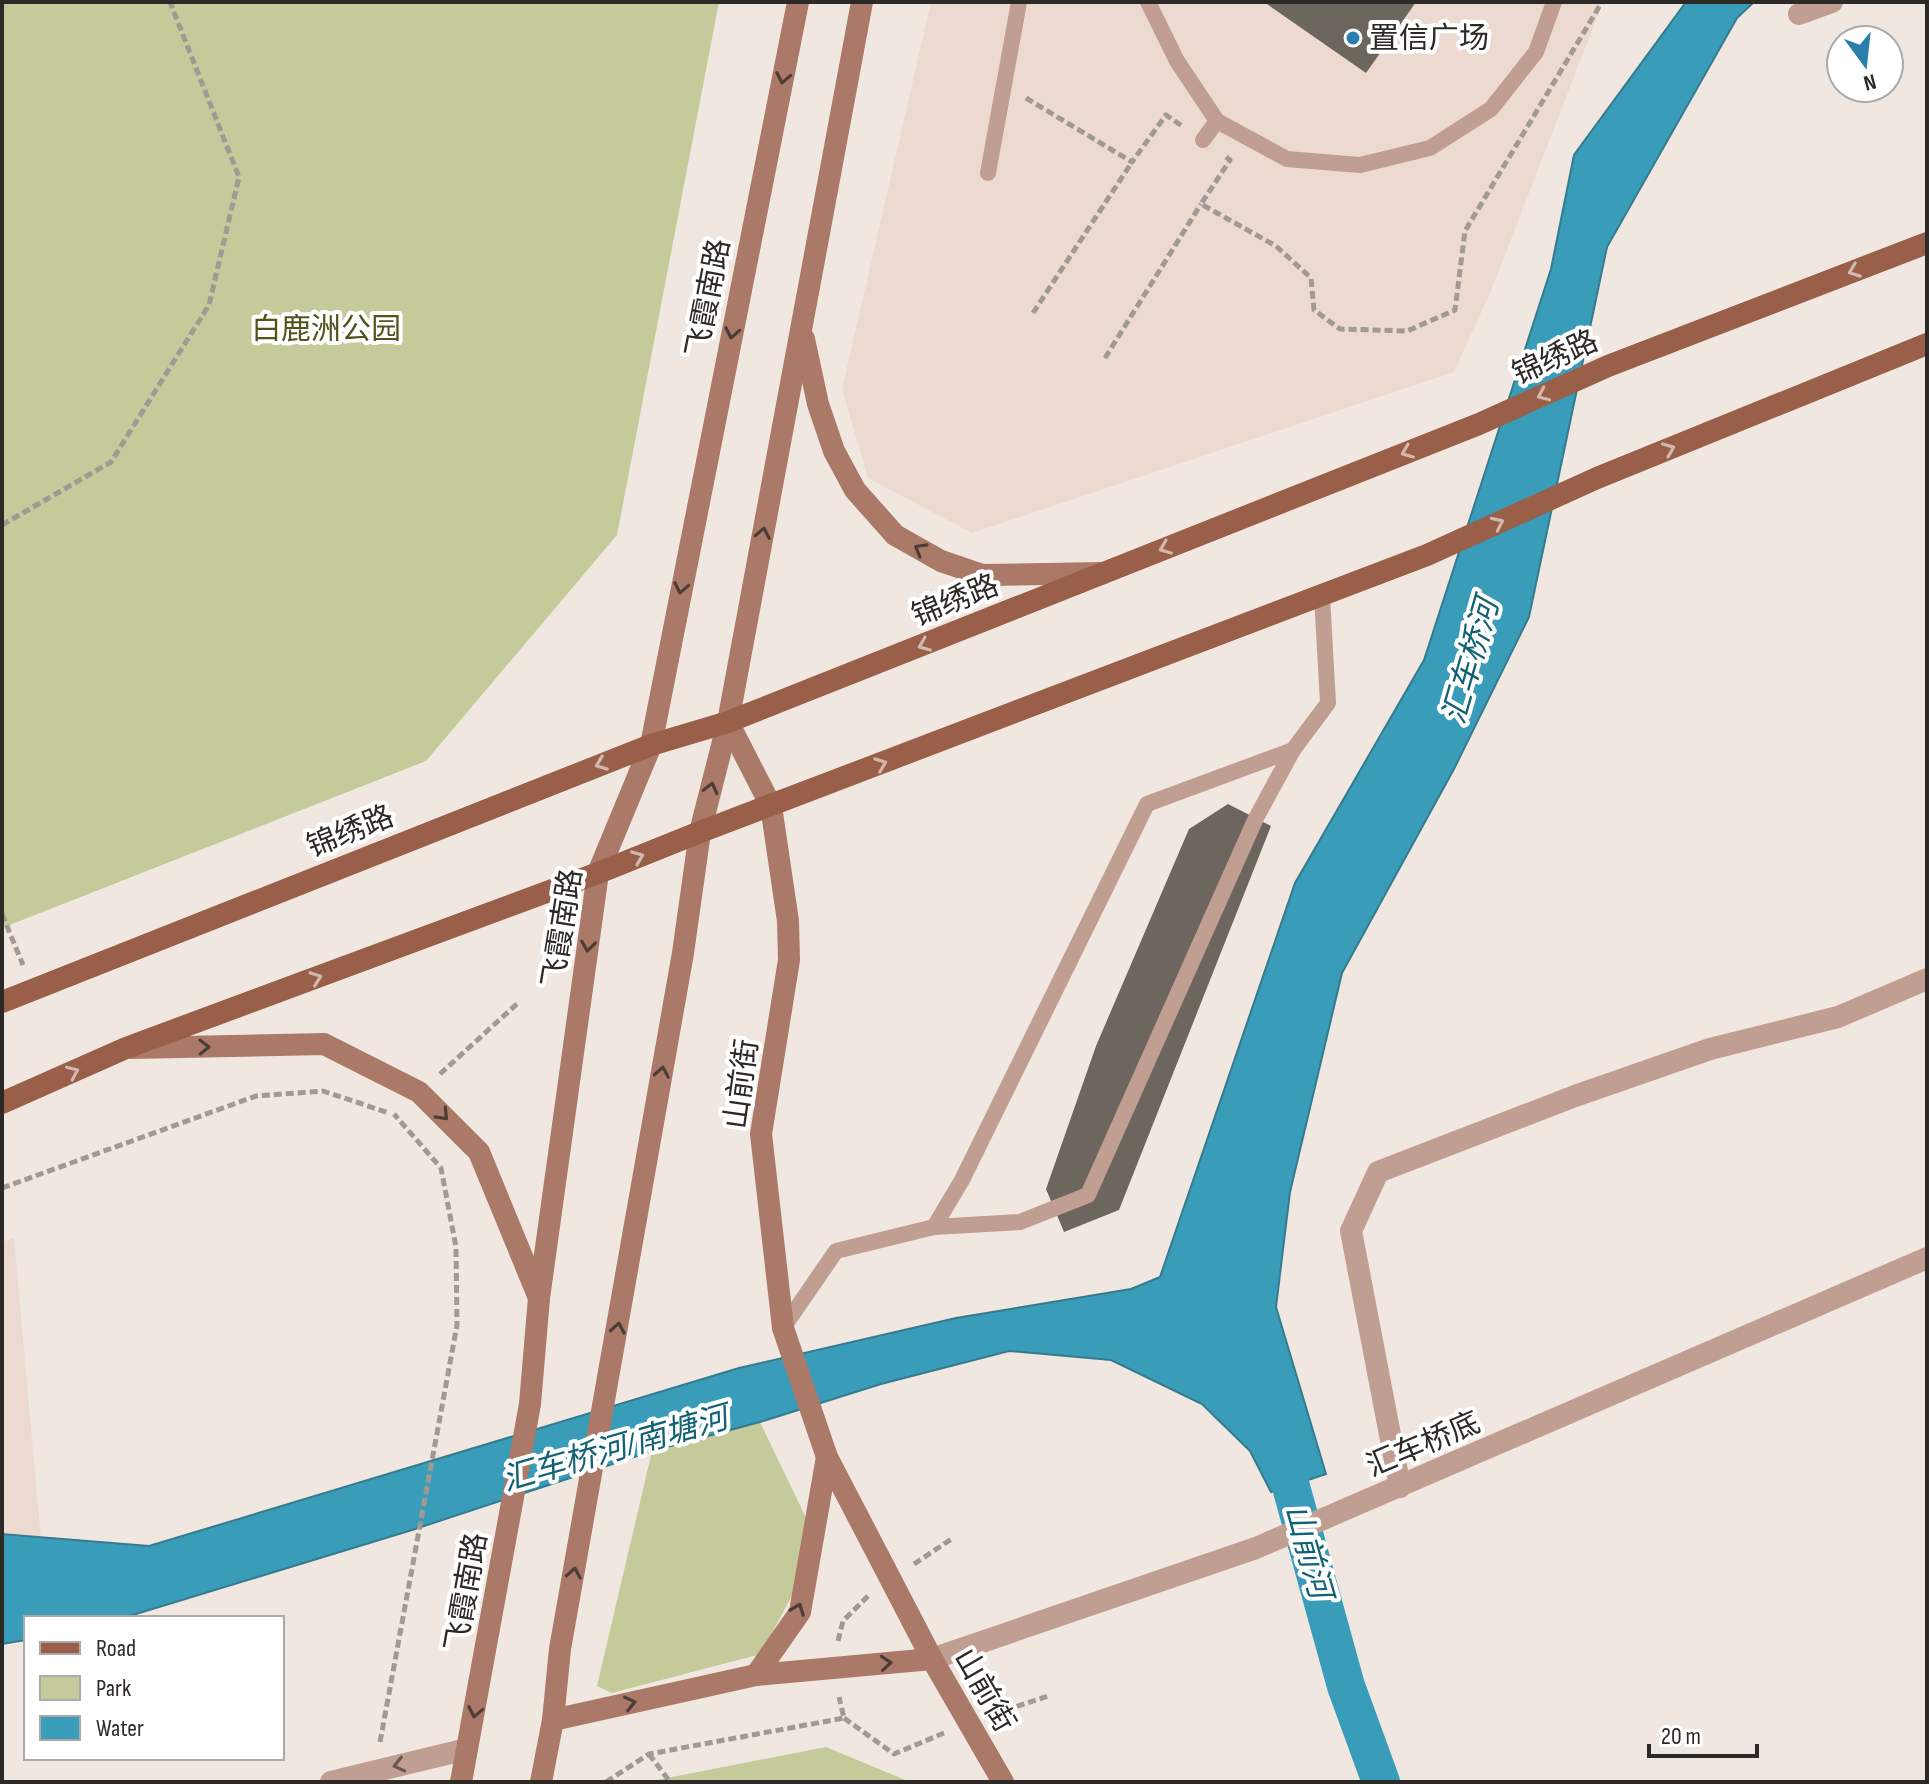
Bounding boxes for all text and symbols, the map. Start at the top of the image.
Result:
place label: 置信广场 [1369,21,1489,57]
north arrow [1825,24,1905,104]
marker: 置信广场 [1344,29,1362,47]
text: N [1861,67,1879,96]
one-way arrow [775,71,792,85]
street label: 飞霞南路 [680,236,738,361]
one-way arrow [1848,261,1862,278]
park label: 白鹿洲公园 [251,312,401,348]
street label: 锦绣路 [1507,323,1604,393]
one-way arrow [724,327,741,340]
one-way arrow [1537,385,1552,401]
one-way arrow [1661,442,1675,458]
one-way arrow [1401,443,1415,459]
one-way arrow [1490,516,1504,532]
one-way arrow [754,527,771,541]
one-way arrow [1159,539,1173,555]
one-way arrow [914,543,928,559]
street label: 锦绣路 [907,567,1004,634]
one-way arrow [673,582,690,595]
water label: 汇车桥河 [1435,589,1509,728]
one-way arrow [918,635,932,651]
one-way arrow [595,754,609,771]
one-way arrow [873,757,887,774]
one-way arrow [702,782,719,795]
street label: 锦绣路 [302,798,399,865]
one-way arrow [630,850,644,867]
street label: 飞霞南路 [536,866,590,990]
one-way arrow [580,940,597,953]
one-way arrow [308,971,322,988]
street label: 山前街 [718,1037,766,1131]
one-way arrow [198,1038,211,1055]
one-way arrow [65,1065,80,1081]
one-way arrow [653,1065,670,1079]
one-way arrow [434,1106,448,1120]
one-way arrow [609,1321,626,1335]
water label: 汇车桥河/南塘河 [498,1397,739,1500]
street label: 汇车桥底 [1361,1405,1486,1485]
water label: 山前河 [1276,1500,1341,1609]
street label: 飞霞南路 [439,1530,495,1654]
one-way arrow [565,1566,582,1579]
one-way arrow [788,1603,804,1617]
legend [24,1616,284,1760]
text: Road [96,1634,136,1663]
street label: 山前街 [946,1643,1022,1738]
one-way arrow [880,1655,893,1672]
text: Park [96,1674,131,1703]
one-way arrow [622,1695,636,1712]
one-way arrow [467,1705,484,1719]
scale bar [1649,1708,1757,1758]
text: Water [96,1714,144,1743]
text: 20 m [1661,1722,1701,1751]
one-way arrow [392,1756,406,1773]

